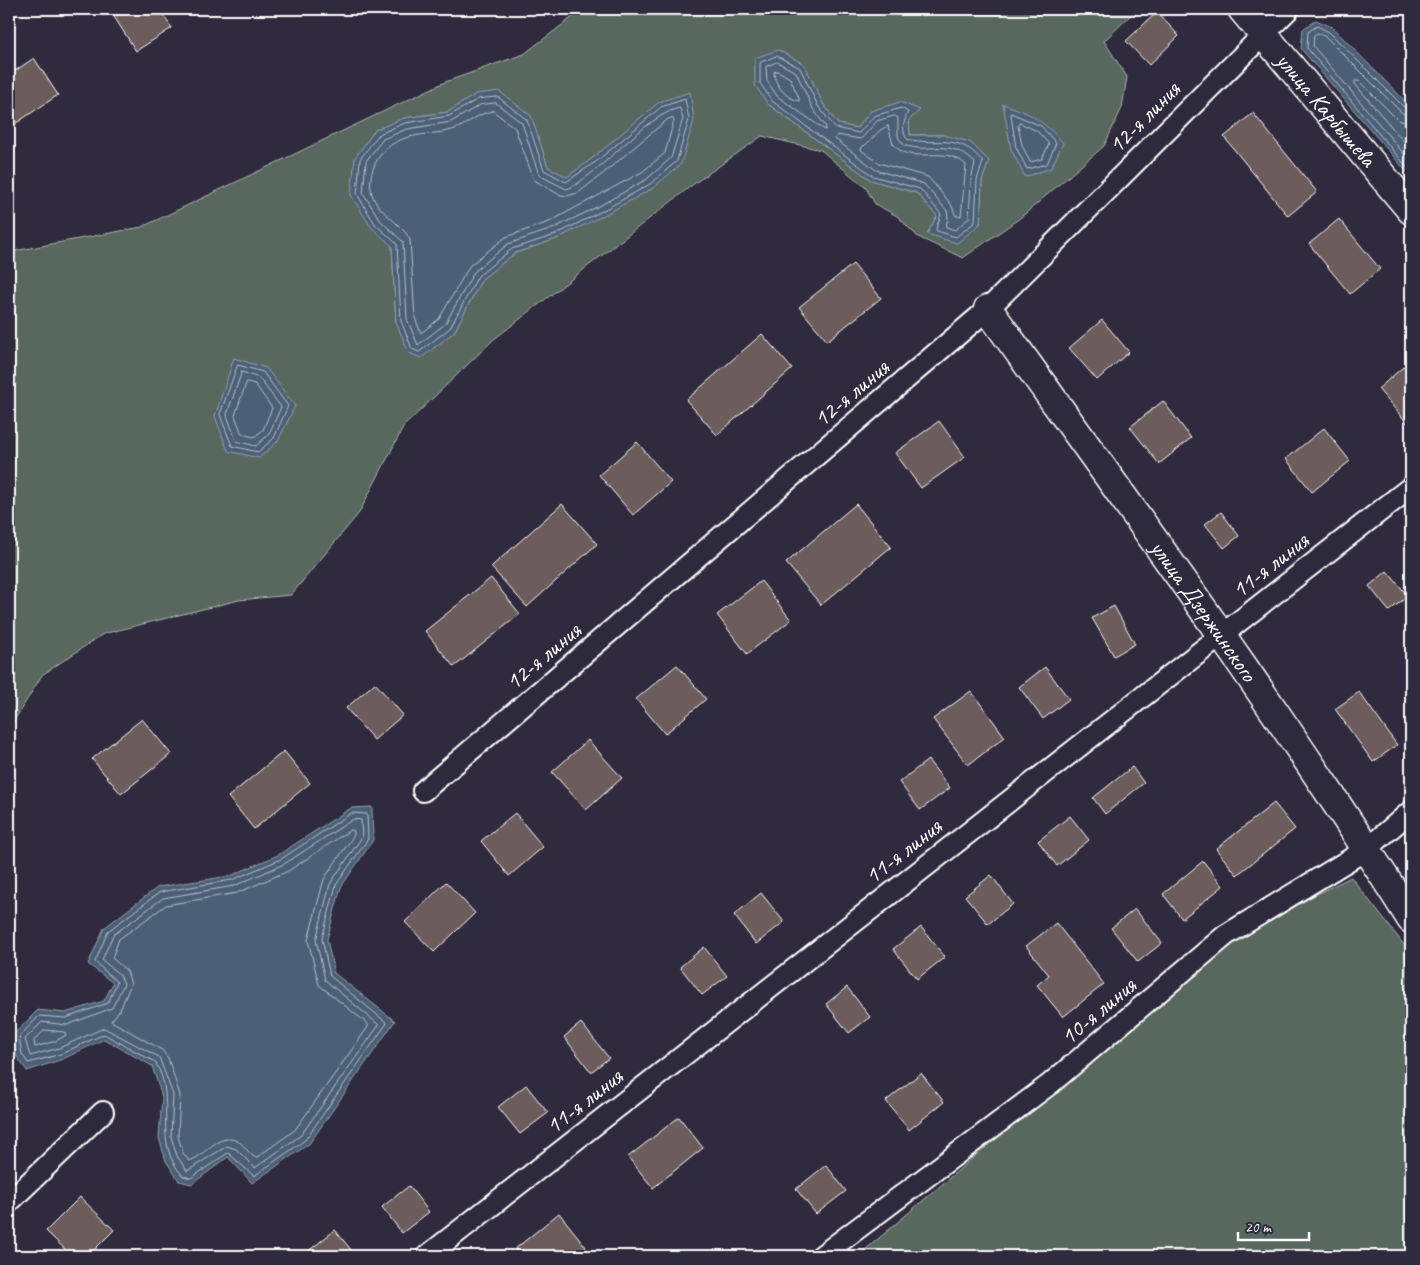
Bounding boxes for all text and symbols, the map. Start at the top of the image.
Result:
street label: улица Карбышева [1268,44,1384,174]
street label: 12-я линия [1102,74,1187,159]
street label: 12-я линия [807,352,896,433]
street label: 11-я линия [1225,525,1316,605]
street label: улица Дзержинского [1143,532,1265,689]
street label: 12-я линия [499,615,588,696]
street label: 11-я линия [858,811,949,891]
street label: 10-я линия [1054,970,1143,1051]
street label: 11-я линия [539,1061,630,1141]
scale bar [1238,1210,1309,1242]
text: 20 m [1245,1218,1272,1237]

